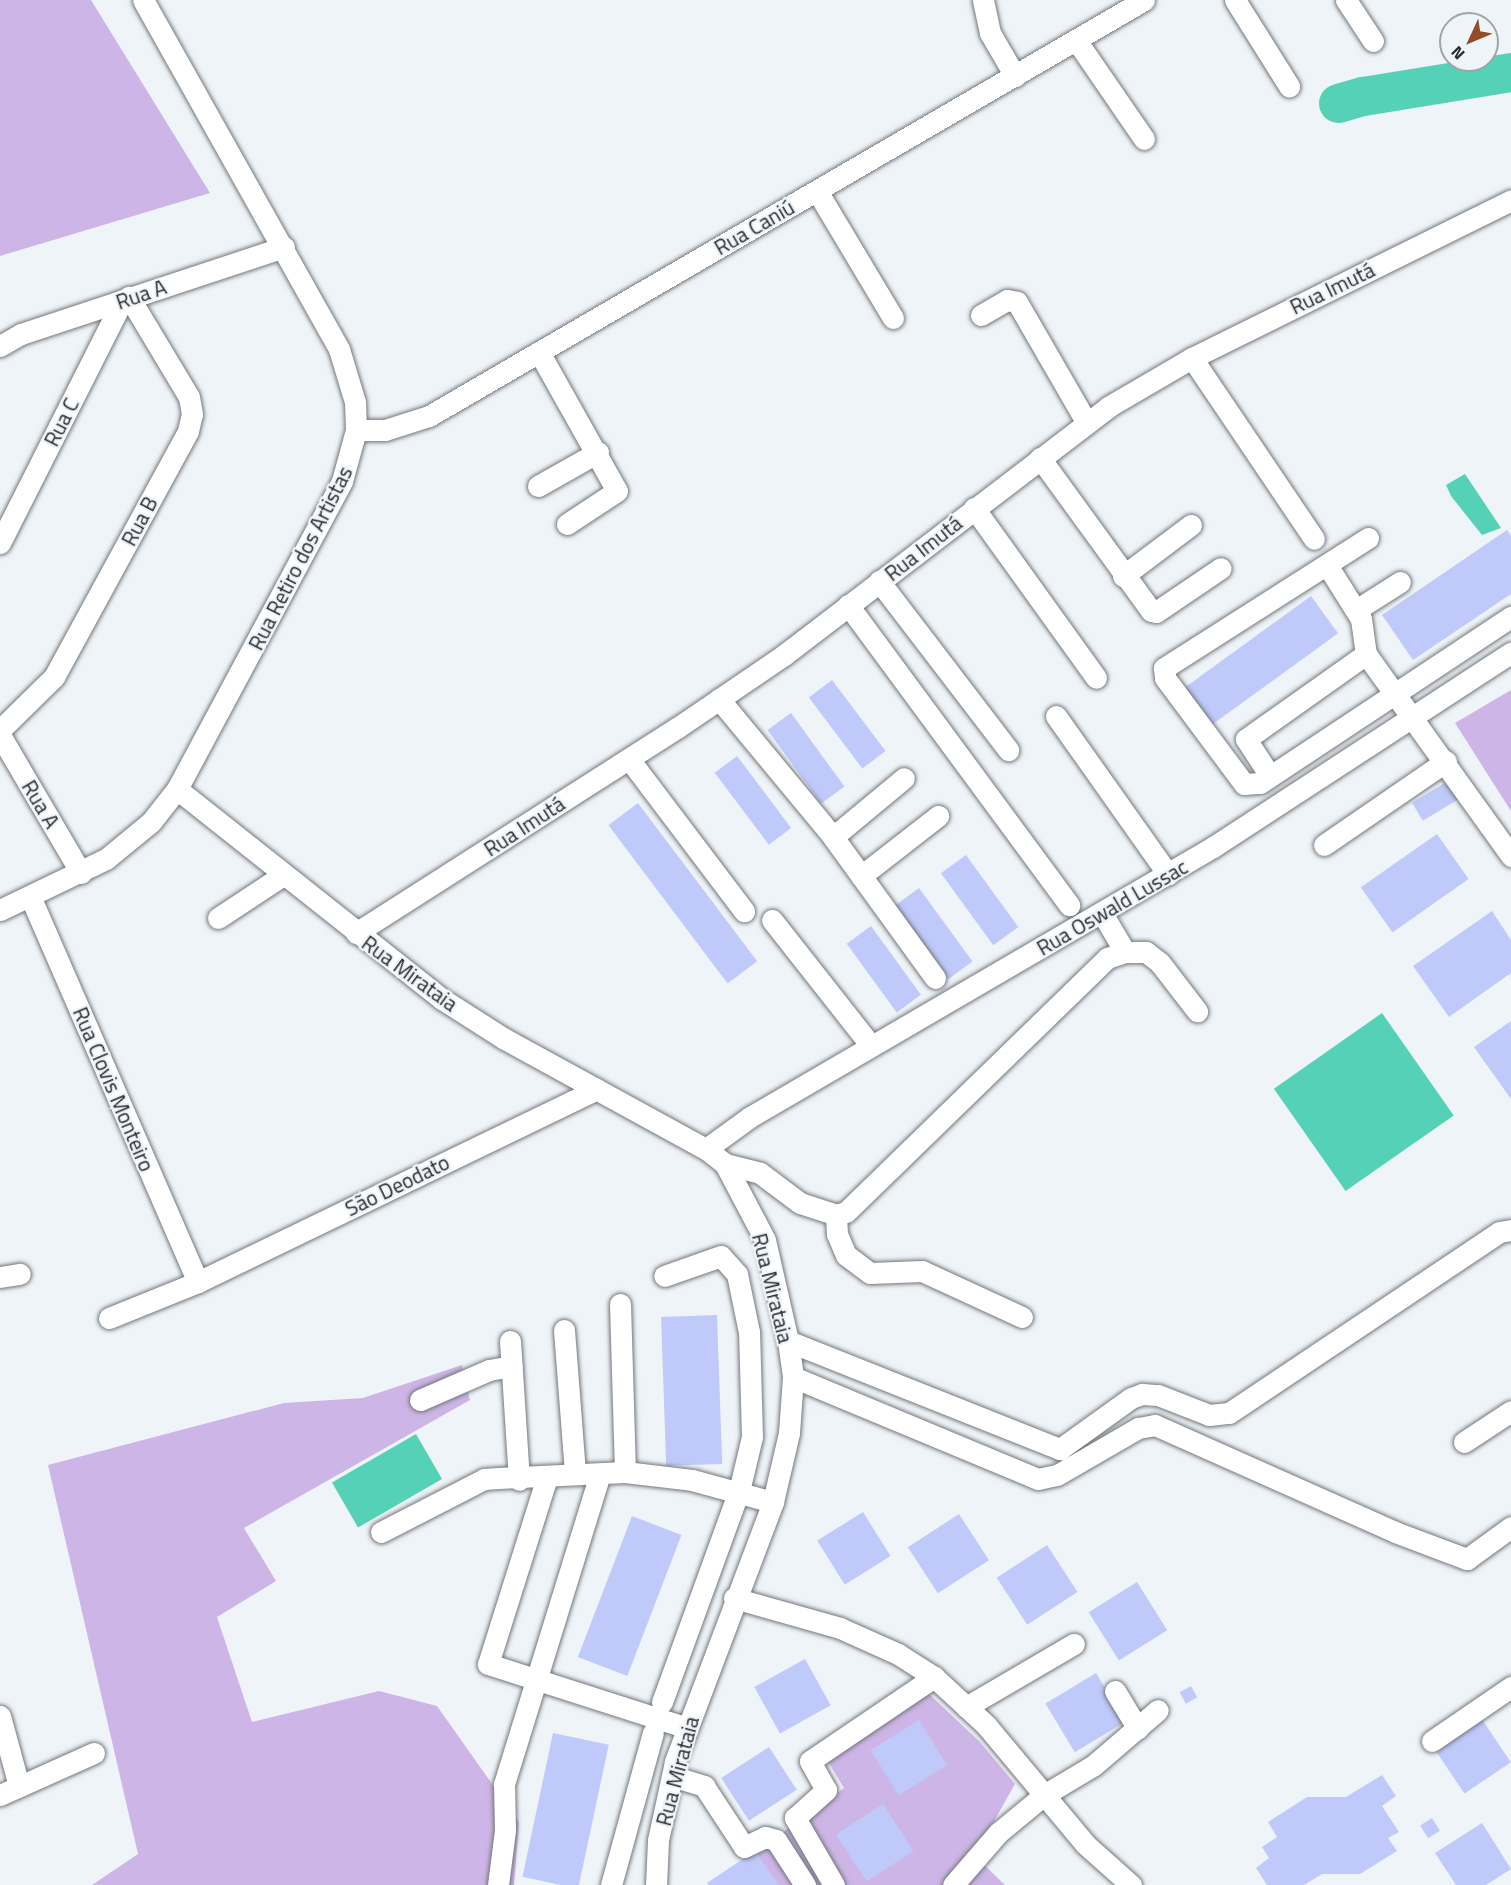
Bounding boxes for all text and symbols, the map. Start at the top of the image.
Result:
north arrow [1439,12,1499,72]
text: N [1445,41,1470,65]
street label: Rua Caniú [710,194,798,260]
street label: Rua Imutá [1286,257,1378,319]
street label: Rua A [112,274,170,314]
street label: Rua C [38,394,84,450]
street label: Rua Retiro dos Artistas [243,462,357,654]
street label: Rua B [116,492,162,550]
street label: Rua Imutá [879,510,967,586]
street label: Rua A [17,775,65,833]
street label: Rua Imutá [479,791,569,861]
street label: Rua Oswald Lussac [1032,854,1192,960]
street label: Rua Mirataia [357,930,463,1016]
street label: Rua Clovis Monteiro [68,1003,160,1175]
street label: São Deodato [341,1149,453,1221]
street label: Rua Mirataia [747,1231,799,1345]
street label: Rua Mirataia [650,1714,704,1828]

